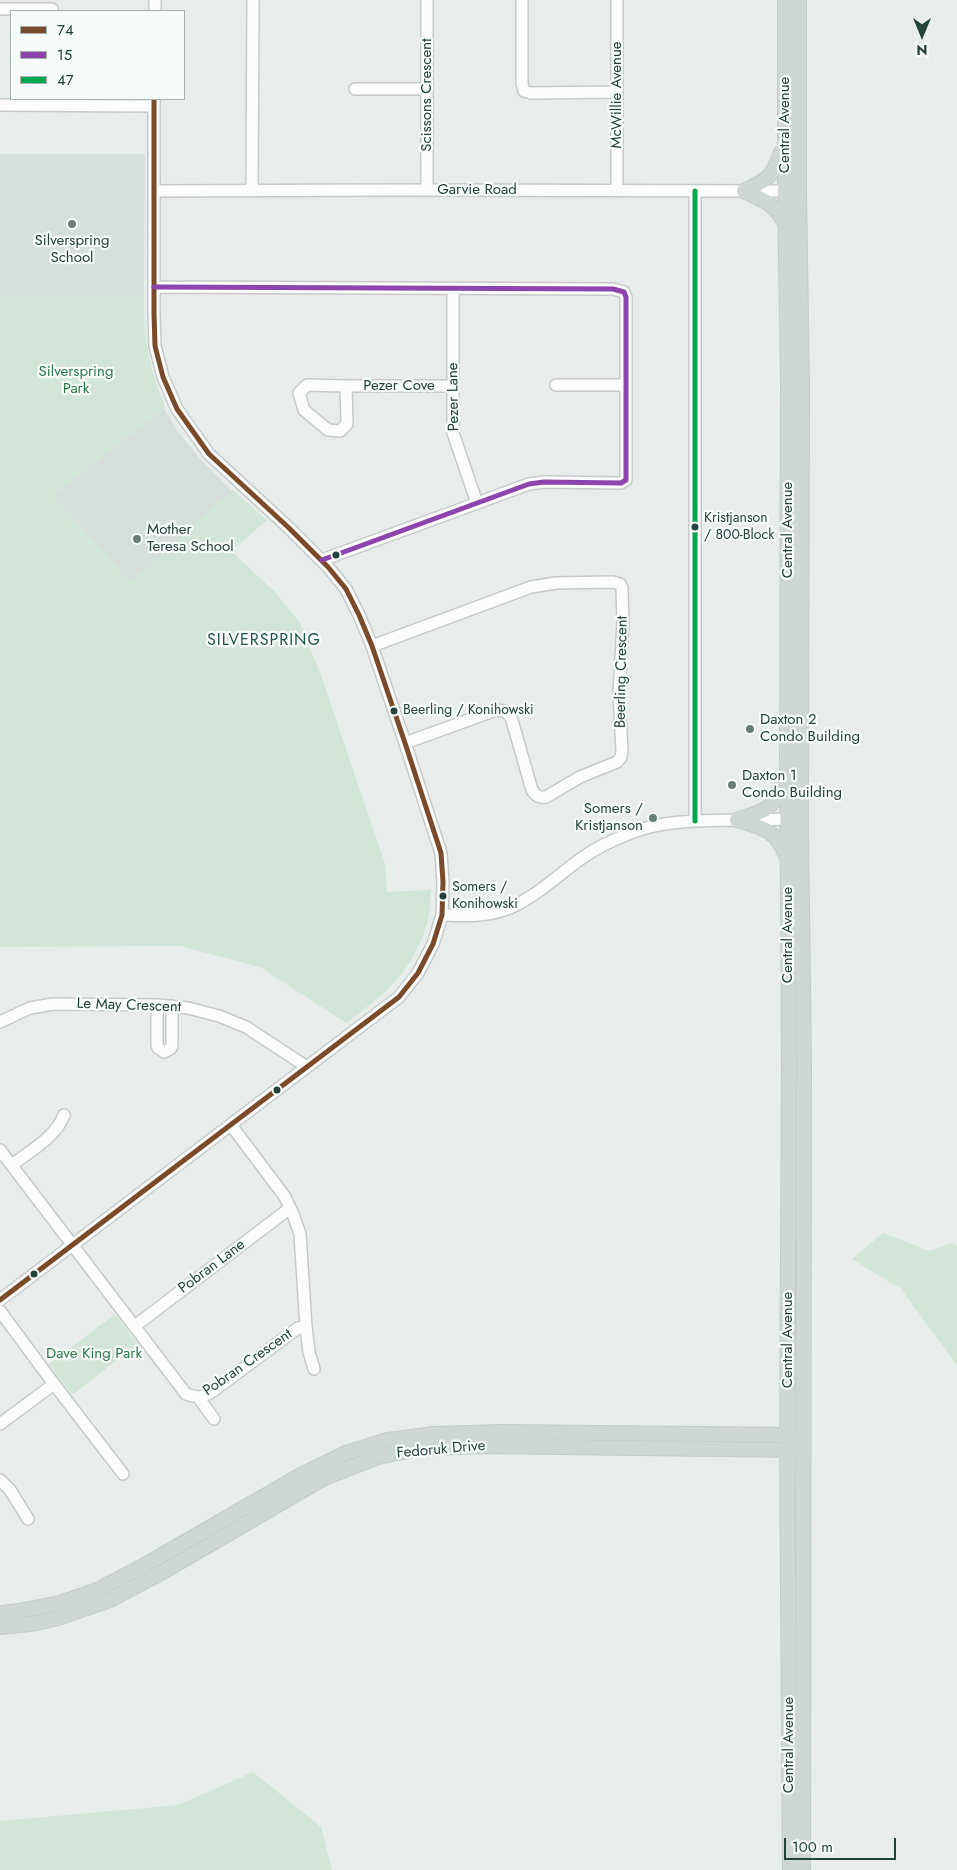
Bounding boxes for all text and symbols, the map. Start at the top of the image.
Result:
legend [10,10,185,100]
north arrow [897,10,947,60]
text: 74 [57,19,74,41]
street label: Scissons Crescent [418,38,436,152]
text: N [916,40,928,60]
street label: McWillie Avenue [608,41,626,149]
text: 15 [57,44,72,66]
text: 47 [57,69,74,91]
street label: Central Avenue [776,77,794,173]
street label: Garvie Road [437,181,517,199]
marker: Silverspring School [66,218,78,230]
place label: Silverspring School [35,232,109,267]
street label: Pezer Lane [444,362,464,432]
park label: Silverspring Park [39,363,113,398]
street label: Pezer Cove [363,377,435,395]
street label: Central Avenue [779,482,797,578]
place label: Kristjanson / 800-Block [704,511,774,544]
place label: Mother Teresa School [147,521,234,556]
marker: Kristjanson / 800-Block [690,522,700,532]
marker: Mother Teresa School [131,533,143,545]
unlabelled marker [331,550,341,560]
street label: Beerling Crescent [612,616,632,728]
district label: SILVERSPRING [206,631,322,651]
place label: Beerling / Konihowski [403,703,534,719]
marker: Beerling / Konihowski [389,706,399,716]
place label: Daxton 2 Condo Building [760,711,860,746]
marker: Daxton 2 Condo Building [744,723,756,735]
place label: Daxton 1 Condo Building [742,767,842,802]
marker: Daxton 1 Condo Building [726,779,738,791]
place label: Somers / Kristjanson [575,800,643,835]
marker: Somers / Kristjanson [647,812,659,824]
place label: Somers / Konihowski [452,880,518,912]
street label: Central Avenue [779,887,797,983]
marker: Somers / Konihowski [438,891,448,901]
street label: Le May Crescent [76,995,182,1017]
unlabelled marker [272,1085,282,1095]
street label: Pobran Lane [175,1236,249,1298]
unlabelled marker [29,1269,39,1279]
street label: Central Avenue [779,1292,797,1388]
street label: Pobran Crescent [200,1326,296,1400]
park label: Dave King Park [46,1345,142,1363]
street label: Fedoruk Drive [396,1437,486,1463]
street label: Central Avenue [780,1697,798,1793]
scale bar [787,1828,900,1860]
text: 100 m [792,1836,833,1858]

